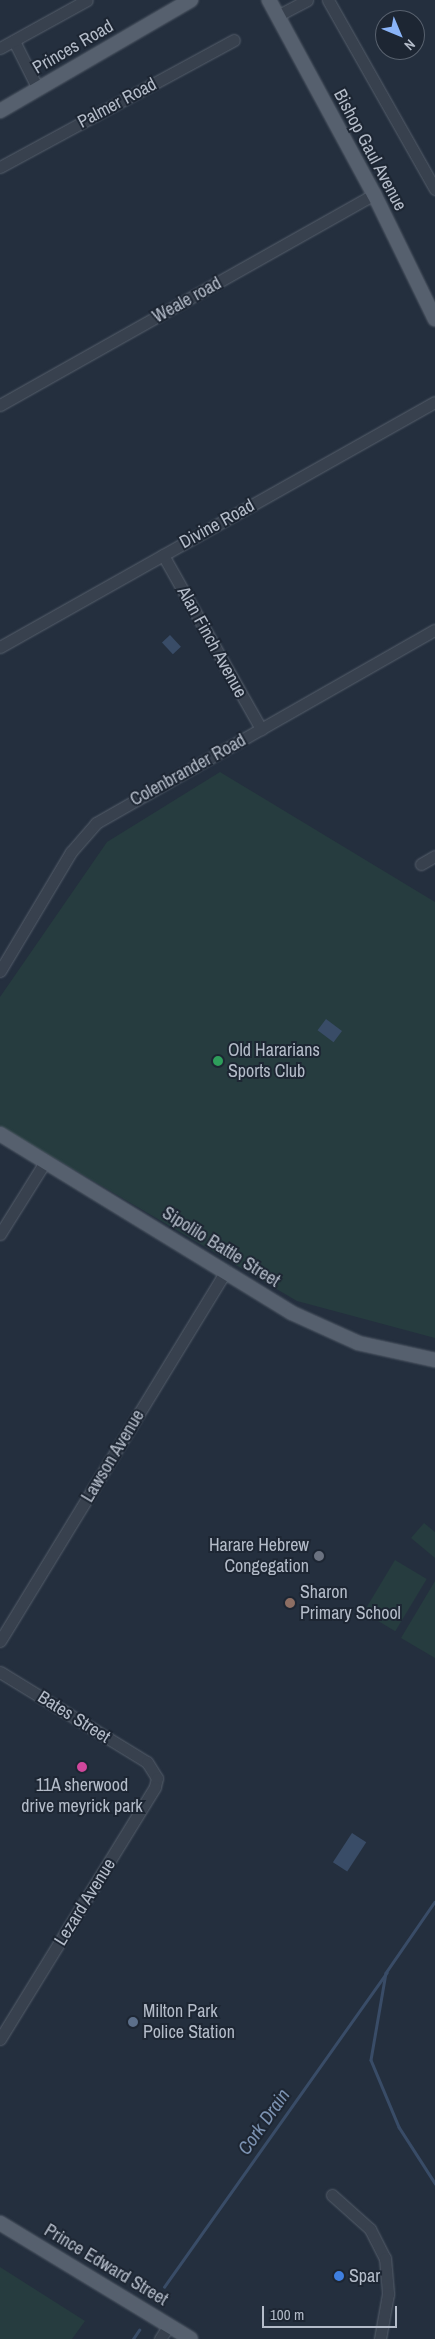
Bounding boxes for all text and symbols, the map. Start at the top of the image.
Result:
north arrow [375,10,425,60]
street label: Princes Road [29,15,117,79]
text: N [401,36,419,54]
street label: Palmer Road [74,73,160,133]
street label: Bishop Gaul Avenue [329,85,411,215]
street label: Weale road [149,272,225,328]
street label: Divine Road [176,495,258,553]
street label: Alan Finch Avenue [172,582,252,702]
street label: Colenbrander Road [126,729,250,811]
place label: Old Hararians Sports Club [228,1040,320,1082]
marker: Old Hararians Sports Club [212,1055,224,1067]
street label: Sipolilo Battle Street [158,1202,284,1292]
street label: Lawson Avenue [77,1406,149,1506]
place label: Harare Hebrew Congegation [209,1535,309,1578]
marker: Harare Hebrew Congegation [313,1550,325,1562]
place label: Sharon Primary School [300,1582,401,1625]
marker: Sharon Primary School [284,1597,296,1609]
street label: Bates Street [34,1686,114,1748]
marker: 11A sherwood drive meyrick park [76,1761,88,1773]
place label: 11A sherwood drive meyrick park [21,1775,143,1818]
street label: Lezard Avenue [50,1854,120,1950]
place label: Milton Park Police Station [143,2001,235,2044]
marker: Milton Park Police Station [127,2016,139,2028]
water label: Cork Drain [233,2085,295,2159]
street label: Prince Edward Street [40,2220,172,2310]
place label: Spar [349,2265,380,2287]
marker: Spar [333,2270,345,2282]
scale bar [265,2296,400,2328]
text: 100 m [270,2304,304,2325]

